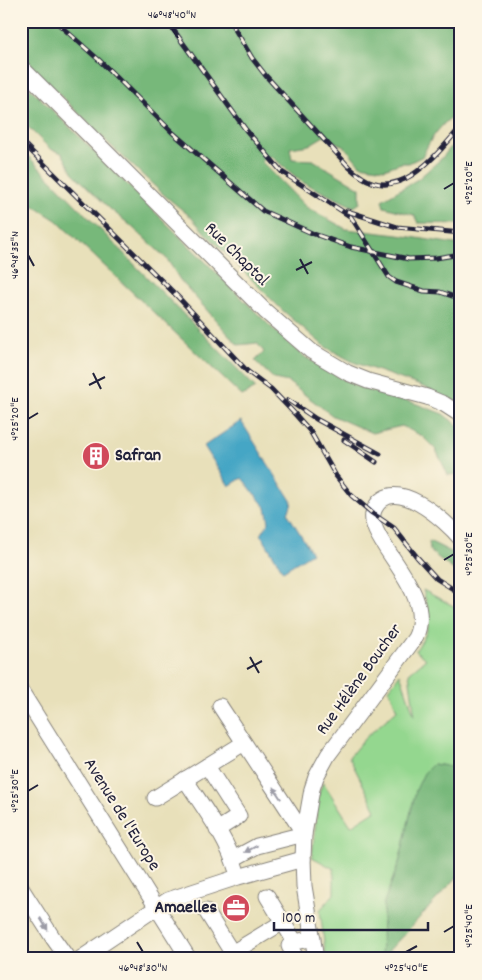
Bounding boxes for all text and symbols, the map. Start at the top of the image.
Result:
text: 46°48'40"N [148,7,196,24]
text: 4°25'20"E [461,161,478,205]
street label: Rue Chaptal [198,217,274,293]
text: 46°48'35"N [7,231,24,279]
text: 4°25'20"E [7,397,24,441]
building icon: Safran [81,441,111,471]
place label: Safran [115,444,161,469]
text: 4°25'30"E [461,532,478,576]
street label: Rue Hélène Boucher [311,619,409,741]
street label: Avenue de l'Europe [76,754,166,876]
text: 4°25'30"E [7,769,24,813]
one-way arrow [272,787,282,800]
one-way arrow [244,845,258,854]
office icon: Amaelles [221,893,251,923]
place label: Amaelles [154,896,217,921]
scale bar [274,900,428,932]
text: 4°25'40"E [461,904,478,948]
text: 100 m [282,908,315,930]
one-way arrow [39,918,49,931]
text: 46°48'30"N [119,960,168,977]
text: 4°25'40"E [384,960,428,977]

